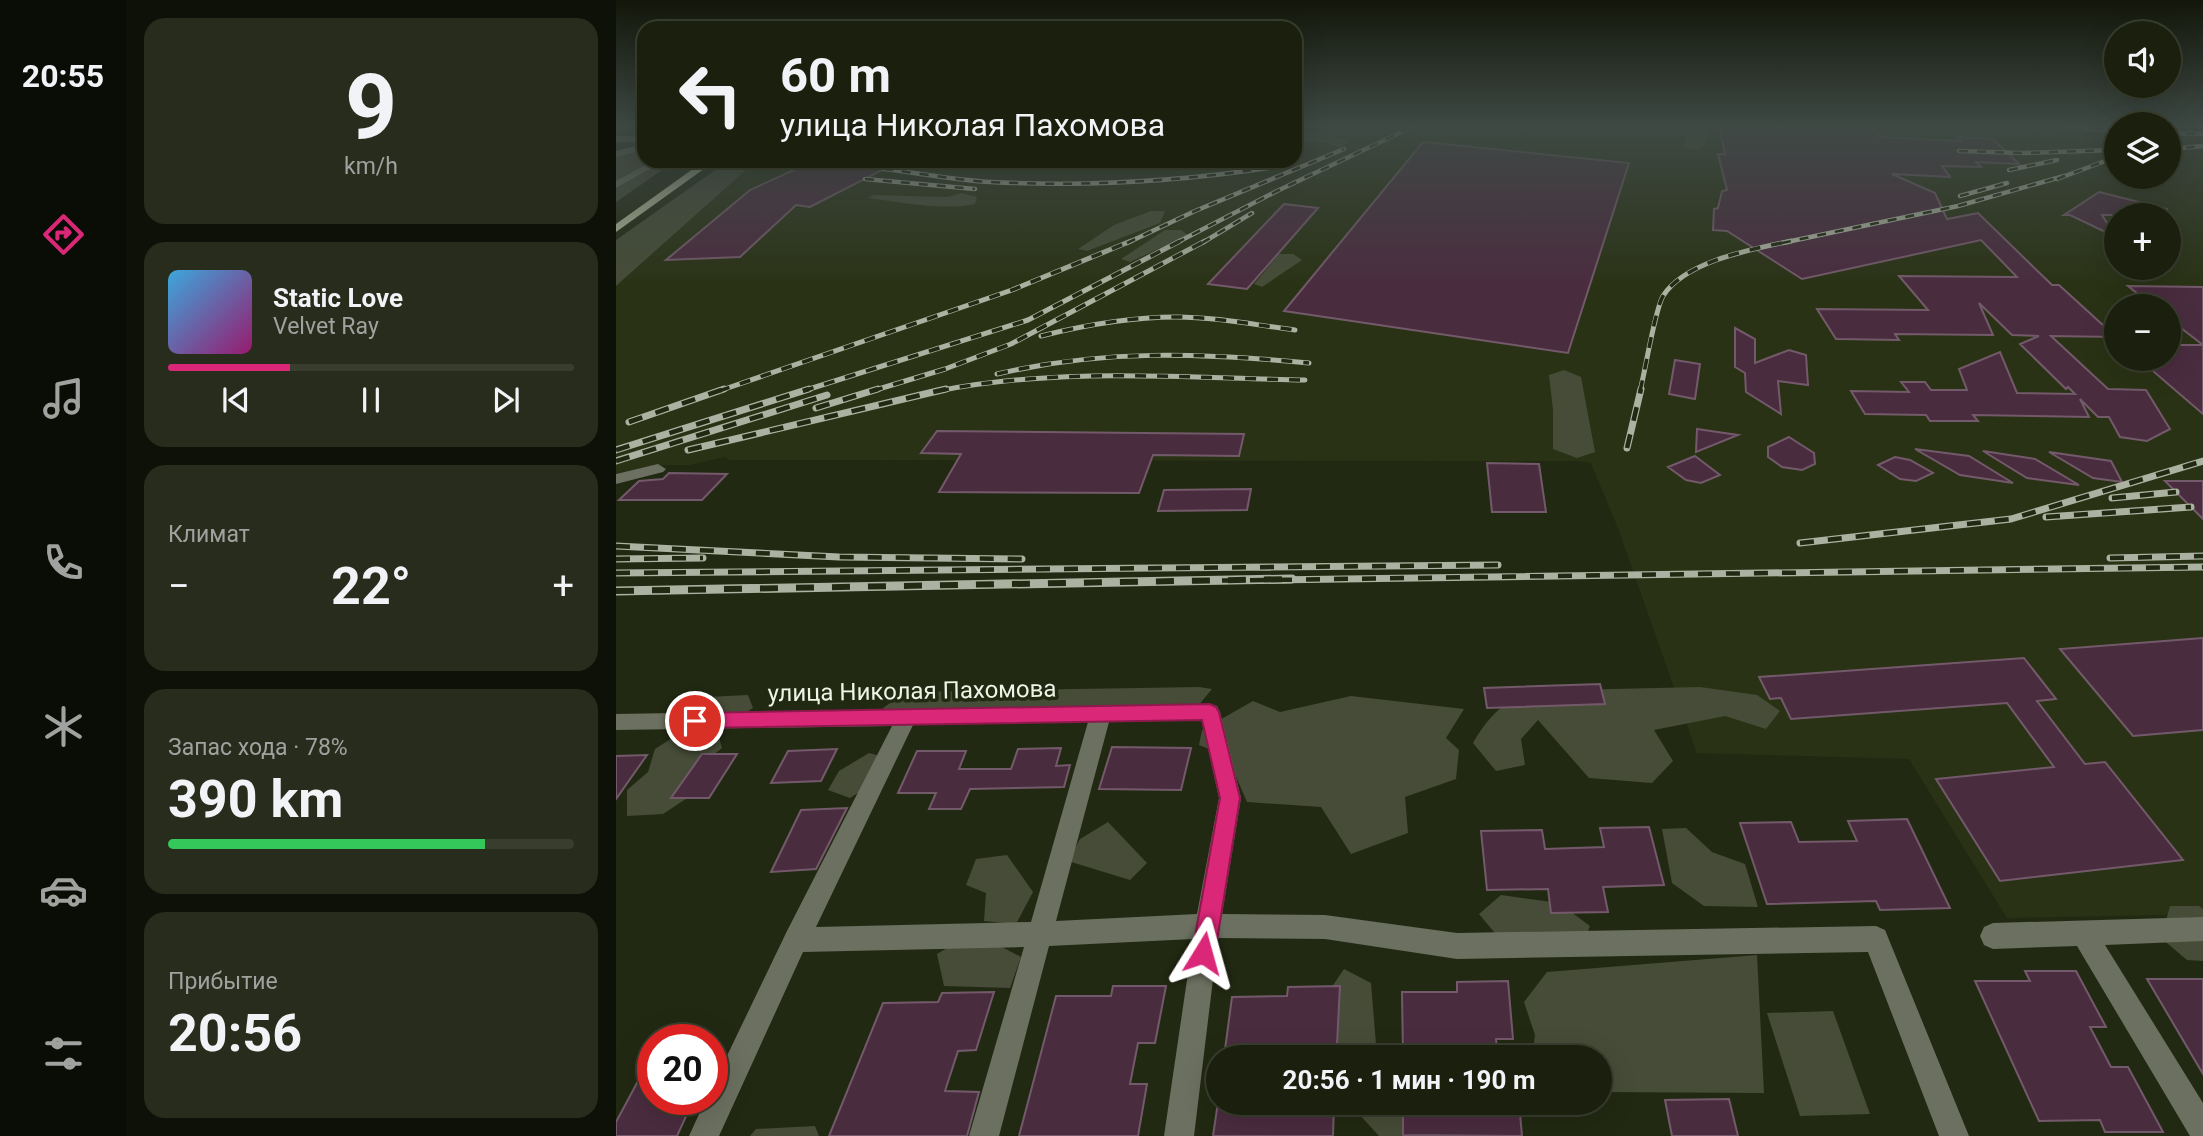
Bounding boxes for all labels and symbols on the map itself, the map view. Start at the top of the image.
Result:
street label: улица Николая Пахомова [767,674,1057,708]
pin [665,691,725,751]
position arrow [1166,916,1240,990]
speed limit sign: 20 [637,1024,728,1115]

